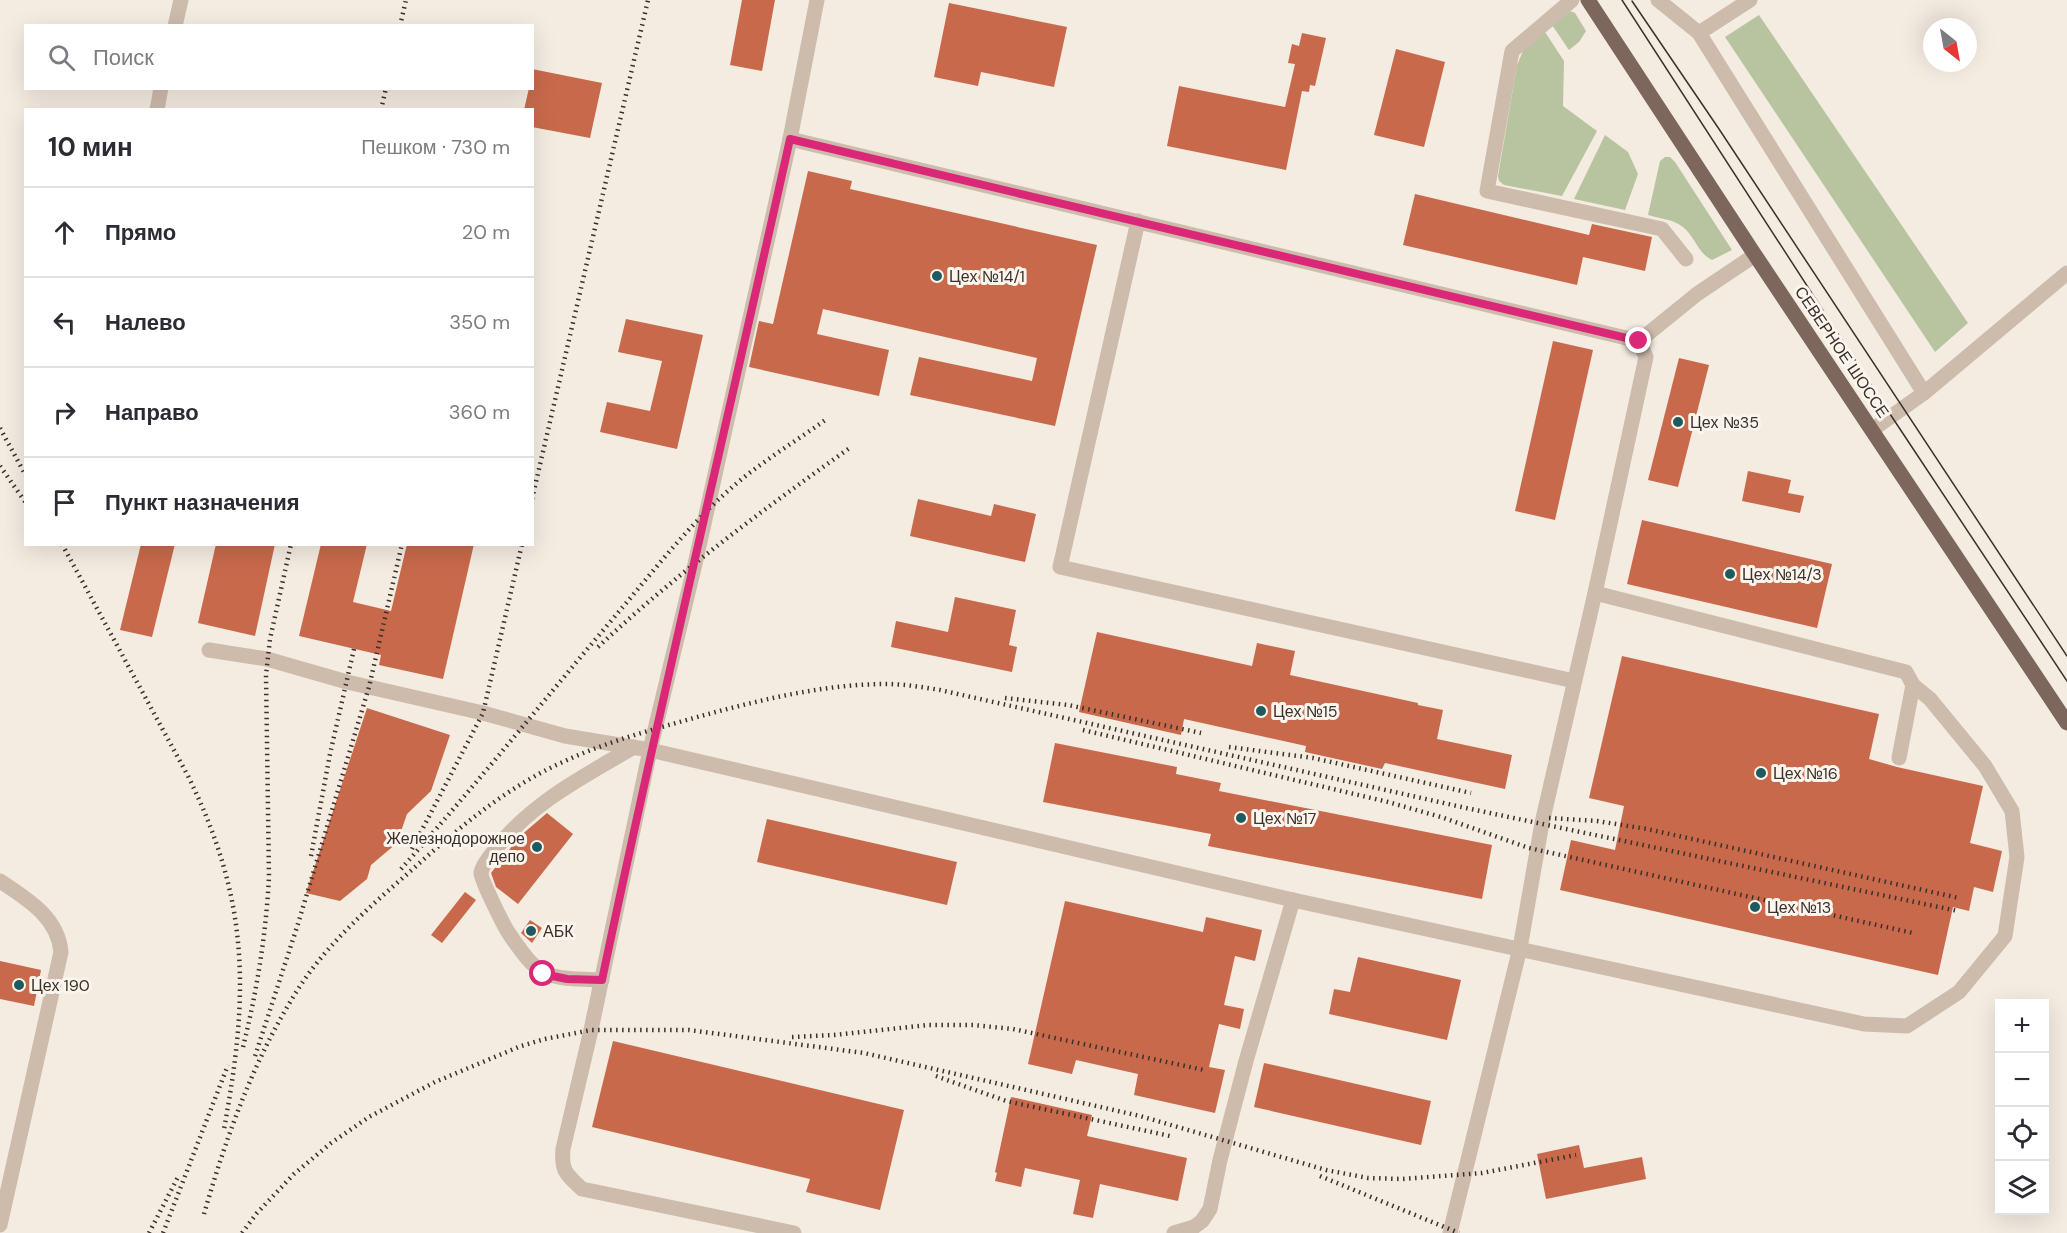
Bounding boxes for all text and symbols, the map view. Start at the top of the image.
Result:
north arrow [1923,18,1977,72]
search box [24,24,534,90]
icon: search [45,41,78,74]
text: Поиск [93,43,154,72]
text: 10 мин [48,130,133,164]
text: Пешком · 730 m [361,134,510,160]
icon: ahead [48,216,81,249]
text: Прямо [105,218,176,247]
text: 20 m [462,219,510,245]
place label: Цех №14/1 [949,266,1025,287]
marker: Цех №14/1 [930,269,944,283]
street label: СЕВЕРНОЕ ШОССЕ [1790,282,1894,422]
icon: left [48,306,81,339]
text: Налево [105,308,186,337]
text: 350 m [449,309,510,335]
route end [1625,327,1651,353]
icon: right [48,396,81,429]
text: Направо [105,398,199,427]
text: 360 m [449,399,510,425]
place label: Цех №35 [1690,412,1759,433]
marker: Цех №35 [1671,415,1685,429]
icon: arrive [48,486,81,519]
text: Пункт назначения [105,488,300,517]
place label: Цех №14/3 [1742,564,1822,585]
marker: Цех №14/3 [1723,567,1737,581]
place label: Цех №15 [1273,701,1338,722]
marker: Цех №15 [1254,704,1268,718]
place label: Цех №16 [1773,763,1838,784]
marker: Цех №16 [1754,766,1768,780]
place label: Цех №17 [1253,808,1316,829]
marker: Цех №17 [1234,811,1248,825]
place label: Железнодорожное депо [386,828,525,867]
marker: Железнодорожное депо [530,840,544,854]
place label: Цех №13 [1767,897,1831,918]
marker: Цех №13 [1748,900,1762,914]
place label: АБК [543,921,574,942]
marker: АБК [524,924,538,938]
route start [529,960,555,986]
place label: Цех 190 [31,975,90,996]
marker: Цех 190 [12,978,26,992]
map controls [1995,999,2049,1215]
button: + [1995,999,2049,1053]
button: − [1995,1053,2049,1107]
button: locate [1995,1107,2049,1161]
button: layers [1995,1161,2049,1215]

